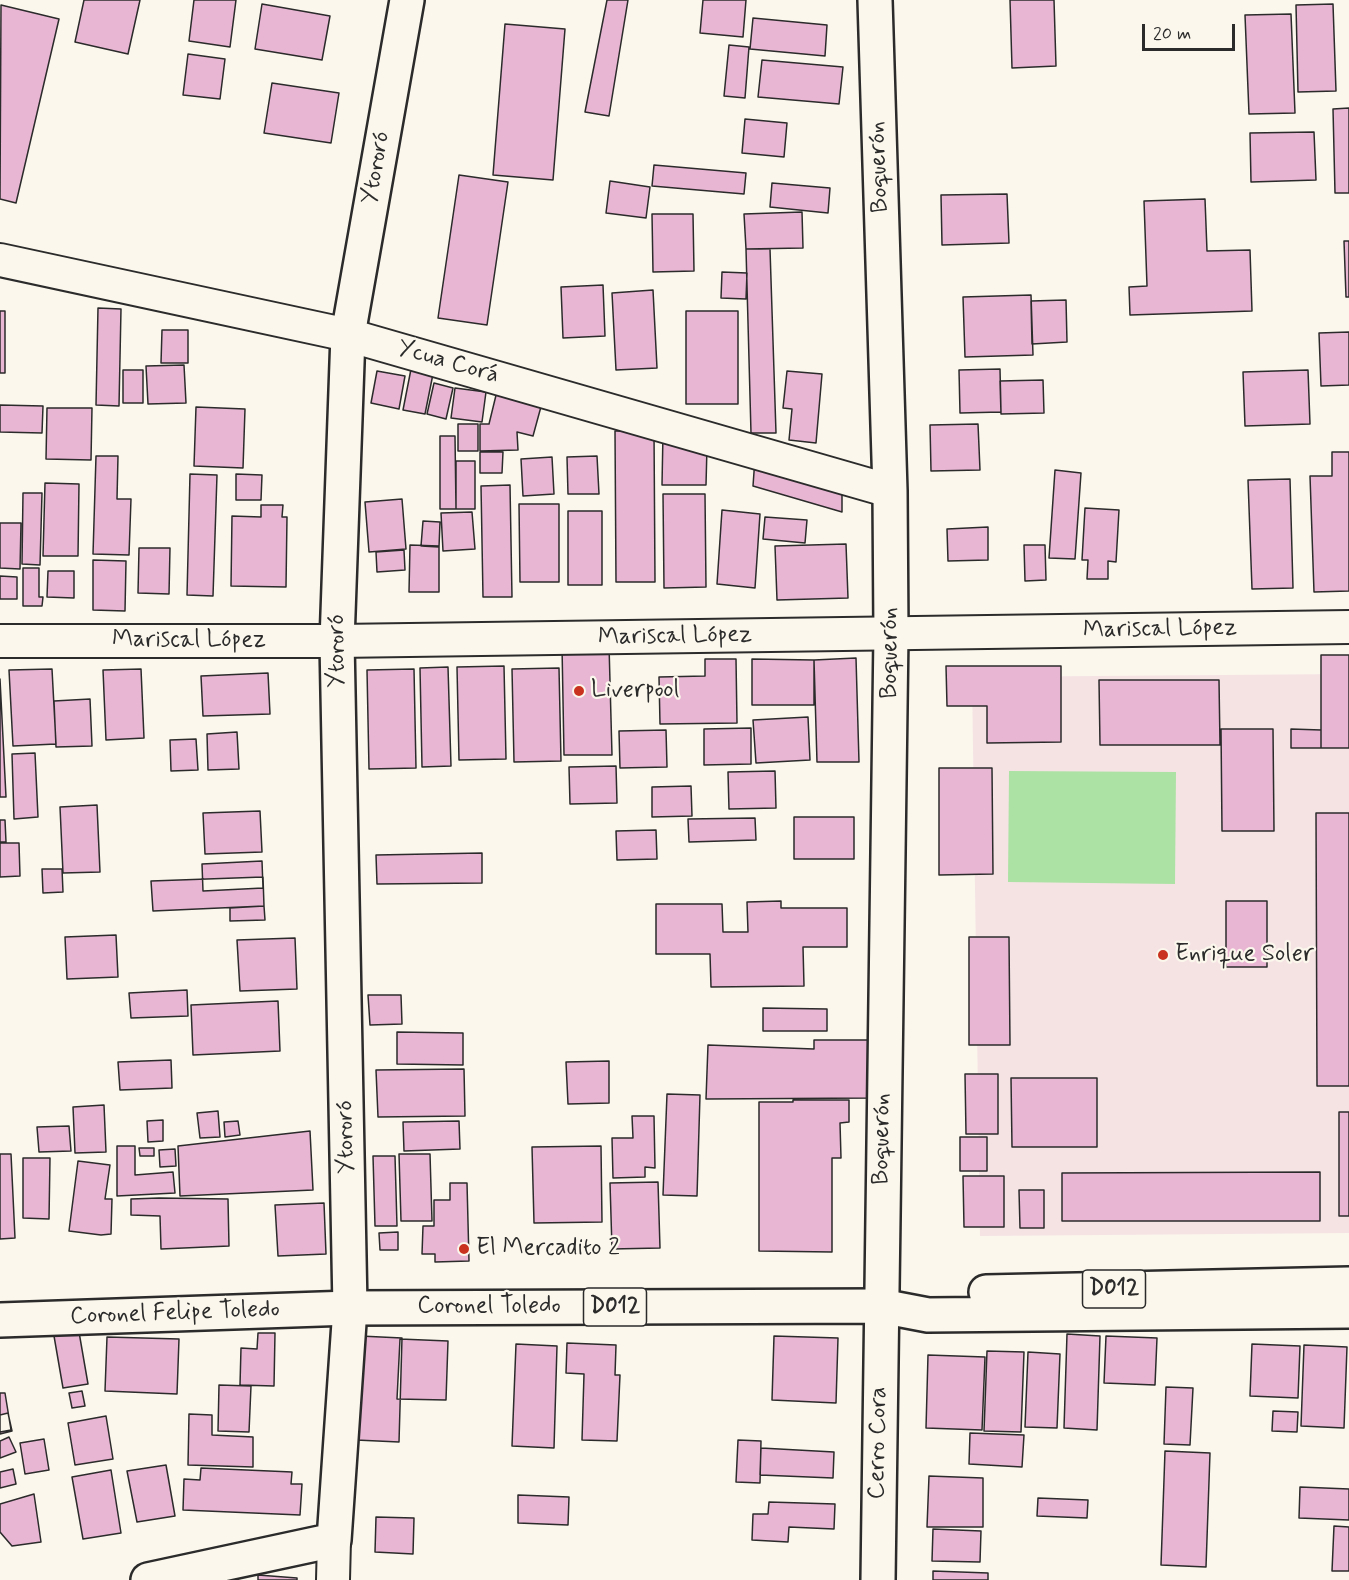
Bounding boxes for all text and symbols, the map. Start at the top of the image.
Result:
scale bar [1145,12,1238,50]
text: 20 m [1153,22,1191,46]
street label: Boquerón [864,121,896,213]
street label: Ytororó [356,129,398,207]
street label: Ycua Corá [394,335,502,391]
street label: Boquerón [877,607,905,699]
street label: Ytororó [324,614,352,688]
street label: Mariscal López [1083,614,1237,646]
street label: Mariscal López [598,621,752,653]
street label: Mariscal López [112,627,266,655]
place label: Liverpool [591,677,679,705]
marker: Liverpool [572,684,586,698]
place label: Enrique Soler [1175,941,1314,969]
marker: Enrique Soler [1156,948,1170,962]
street label: Boquerón [868,1093,898,1185]
street label: Ytororó [332,1100,362,1174]
place label: El Mercadito 2 [476,1235,620,1263]
marker: El Mercadito 2 [457,1242,471,1256]
road number: D012 [1082,1270,1146,1308]
road number: D012 [584,1288,646,1326]
street label: Coronel Toledo [417,1293,561,1321]
street label: Coronel Felipe Toledo [70,1296,280,1332]
street label: Cerro Cora [864,1386,894,1500]

